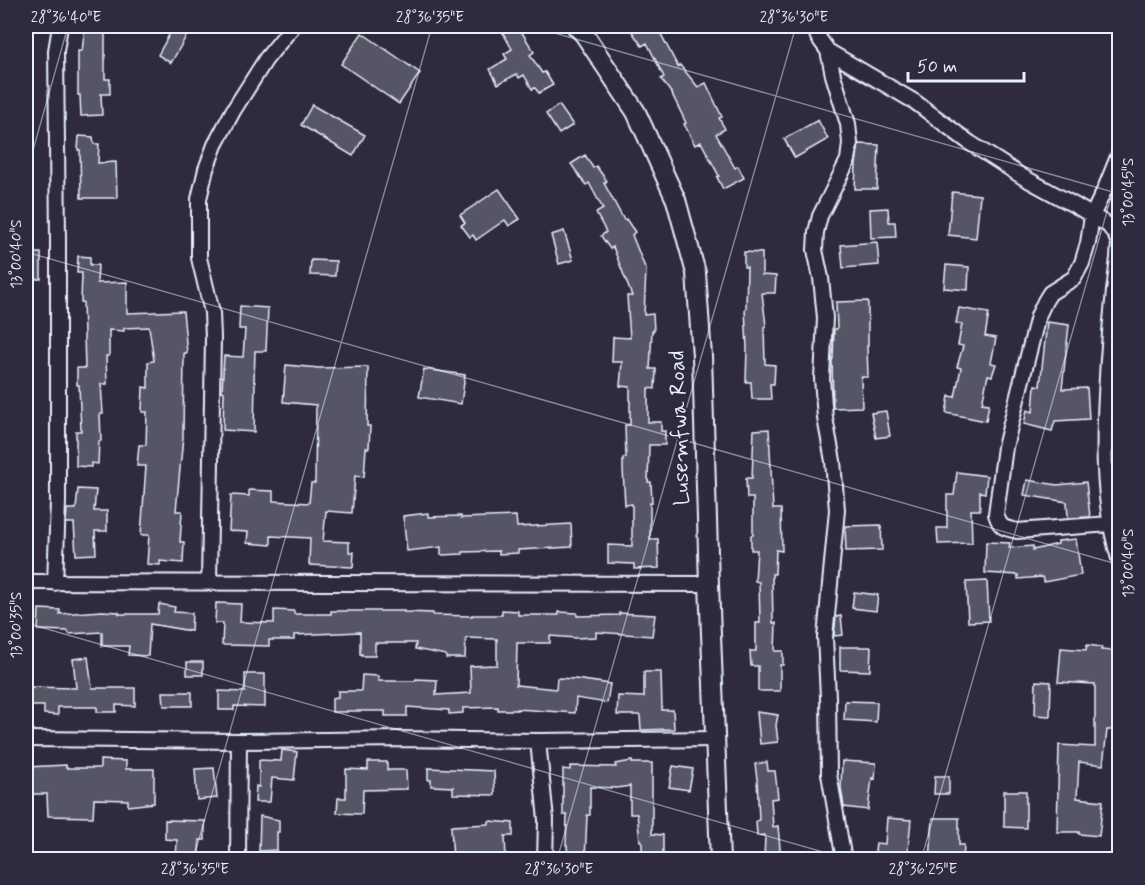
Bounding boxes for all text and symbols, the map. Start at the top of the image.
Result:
text: 28°36'40"E [31,8,101,28]
text: 28°36'35"E [396,8,464,28]
text: 28°36'30"E [760,8,828,28]
scale bar [908,45,1024,83]
text: 50 m [917,55,957,79]
text: 13°00'45"S [1119,158,1139,226]
text: 13°00'40"S [7,219,27,289]
street label: Lusemfwa Road [663,350,697,506]
text: 13°00'40"S [1119,528,1139,598]
text: 13°00'35"S [7,592,27,658]
text: 28°36'35"E [161,860,229,880]
text: 28°36'30"E [525,860,593,880]
text: 28°36'25"E [889,860,957,880]

